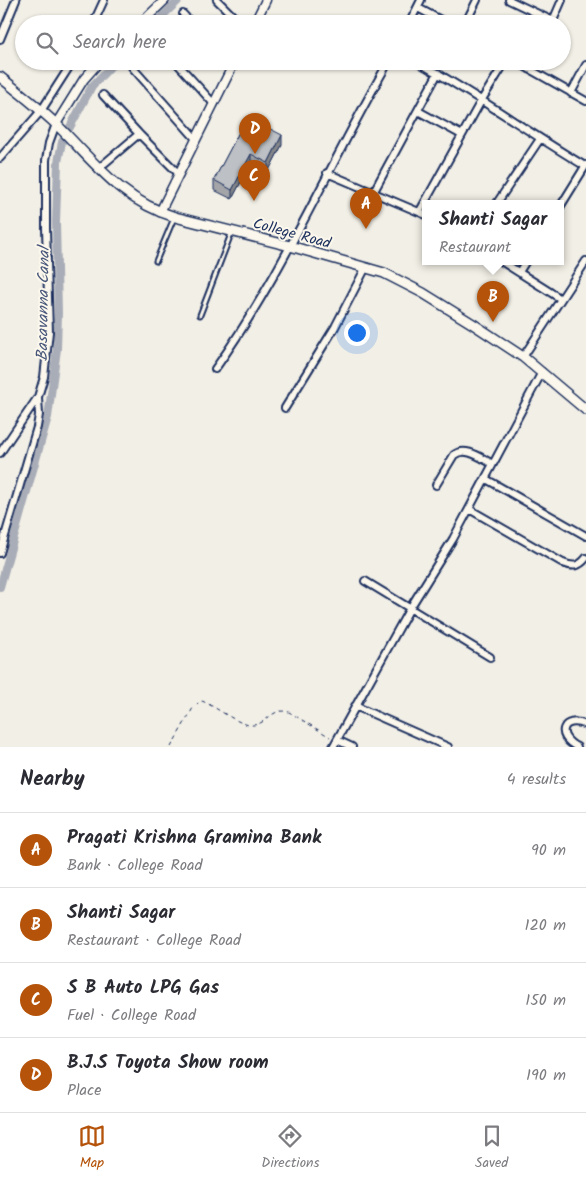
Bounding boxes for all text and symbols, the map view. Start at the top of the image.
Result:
search box [15,15,571,70]
text: Search here [73,28,167,58]
icon: search [33,29,61,57]
pin: D [239,113,271,154]
pin: C [238,160,270,201]
pin: A [350,188,382,229]
popup [422,200,564,265]
text: Shanti Sagar [439,205,547,235]
street label: College Road [250,212,334,256]
text: Restaurant [439,235,511,260]
water label: Basavanna Canal [30,244,57,361]
pin: B [477,281,509,322]
your location [344,320,370,346]
text: Nearby [20,763,85,796]
text: 4 results [507,767,566,792]
text: Pragati Krishna Gramina Bank [67,823,321,853]
text: A [31,838,41,863]
text: 90 m [531,838,566,863]
text: Bank · College Road [67,853,203,878]
text: Shanti Sagar [67,898,175,928]
text: B [31,913,41,938]
text: 120 m [525,913,566,938]
text: Restaurant · College Road [67,928,241,953]
text: S B Auto LPG Gas [67,973,219,1003]
text: C [31,988,41,1013]
text: 150 m [525,988,566,1013]
text: Fuel · College Road [67,1003,196,1028]
text: B.J.S Toyota Show room [67,1048,268,1078]
text: D [31,1063,41,1088]
text: 190 m [526,1063,566,1088]
text: Place [67,1078,101,1103]
tab: Map [78,1122,106,1174]
tab: Directions [261,1122,319,1174]
tab: Saved [475,1122,508,1174]

